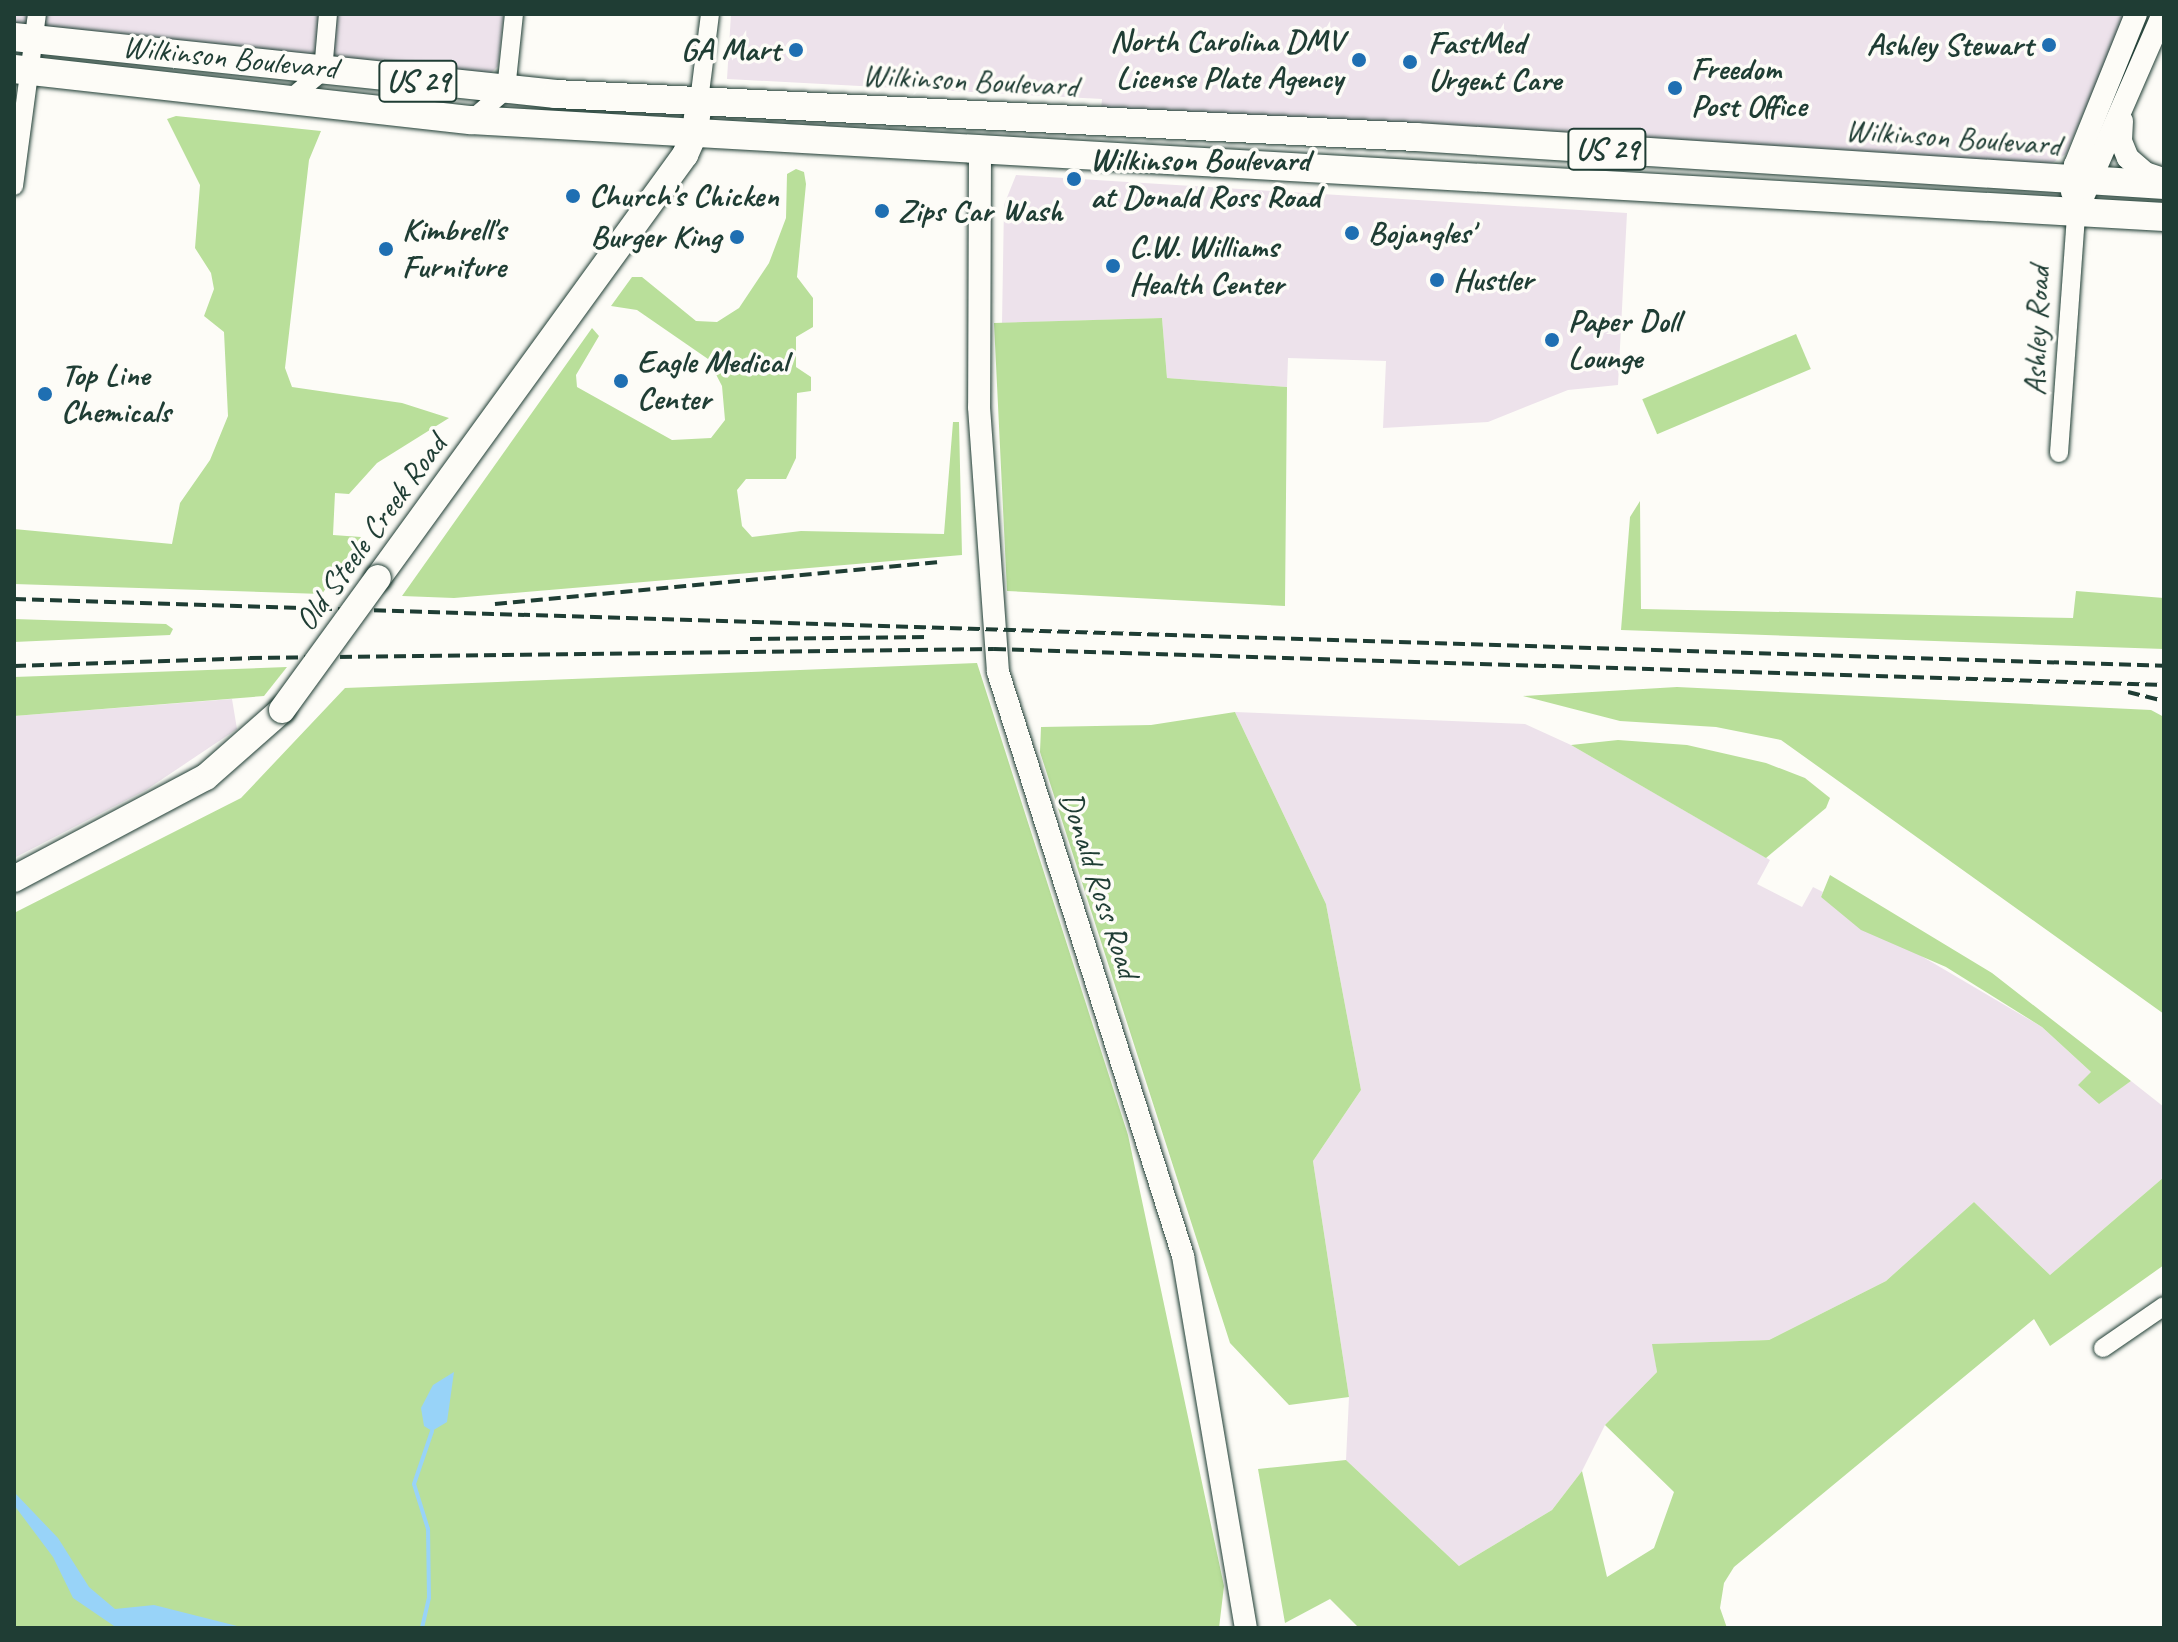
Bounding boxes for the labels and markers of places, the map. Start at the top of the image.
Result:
place label: North Carolina DMV License Plate Agency [1108,23,1343,98]
place label: FastMed Urgent Care [1428,25,1562,100]
place label: Ashley Stewart [1866,26,2033,64]
place label: GA Mart [681,31,780,69]
marker: Ashley Stewart [2040,36,2058,54]
marker: GA Mart [787,41,805,59]
marker: North Carolina DMV License Plate Agency [1350,51,1368,69]
marker: FastMed Urgent Care [1399,51,1421,73]
place label: Freedom Post Office [1691,51,1806,126]
marker: Freedom Post Office [1666,79,1684,97]
place label: Wilkinson Boulevard at Donald Ross Road [1090,142,1321,217]
marker: Wilkinson Boulevard at Donald Ross Road [1065,170,1083,188]
place label: Church's Chicken [589,177,778,215]
marker: Church's Chicken [564,187,582,205]
place label: Zips Car Wash [898,192,1064,230]
marker: Zips Car Wash [873,202,891,220]
place label: Kimbrell's Furniture [402,212,506,287]
place label: Bojangles' [1368,214,1474,252]
place label: Burger King [590,218,721,256]
marker: Bojangles' [1343,224,1361,242]
marker: Burger King [728,228,746,246]
place label: C.W. Williams Health Center [1129,229,1283,304]
marker: Kimbrell's Furniture [377,240,395,258]
marker: C.W. Williams Health Center [1104,257,1122,275]
place label: Hustler [1453,261,1533,299]
marker: Hustler [1428,271,1446,289]
place label: Paper Doll Lounge [1568,303,1680,378]
marker: Paper Doll Lounge [1543,331,1561,349]
place label: Eagle Medical Center [637,344,788,419]
place label: Top Line Chemicals [61,357,170,432]
marker: Eagle Medical Center [612,372,630,390]
marker: Top Line Chemicals [36,385,54,403]

